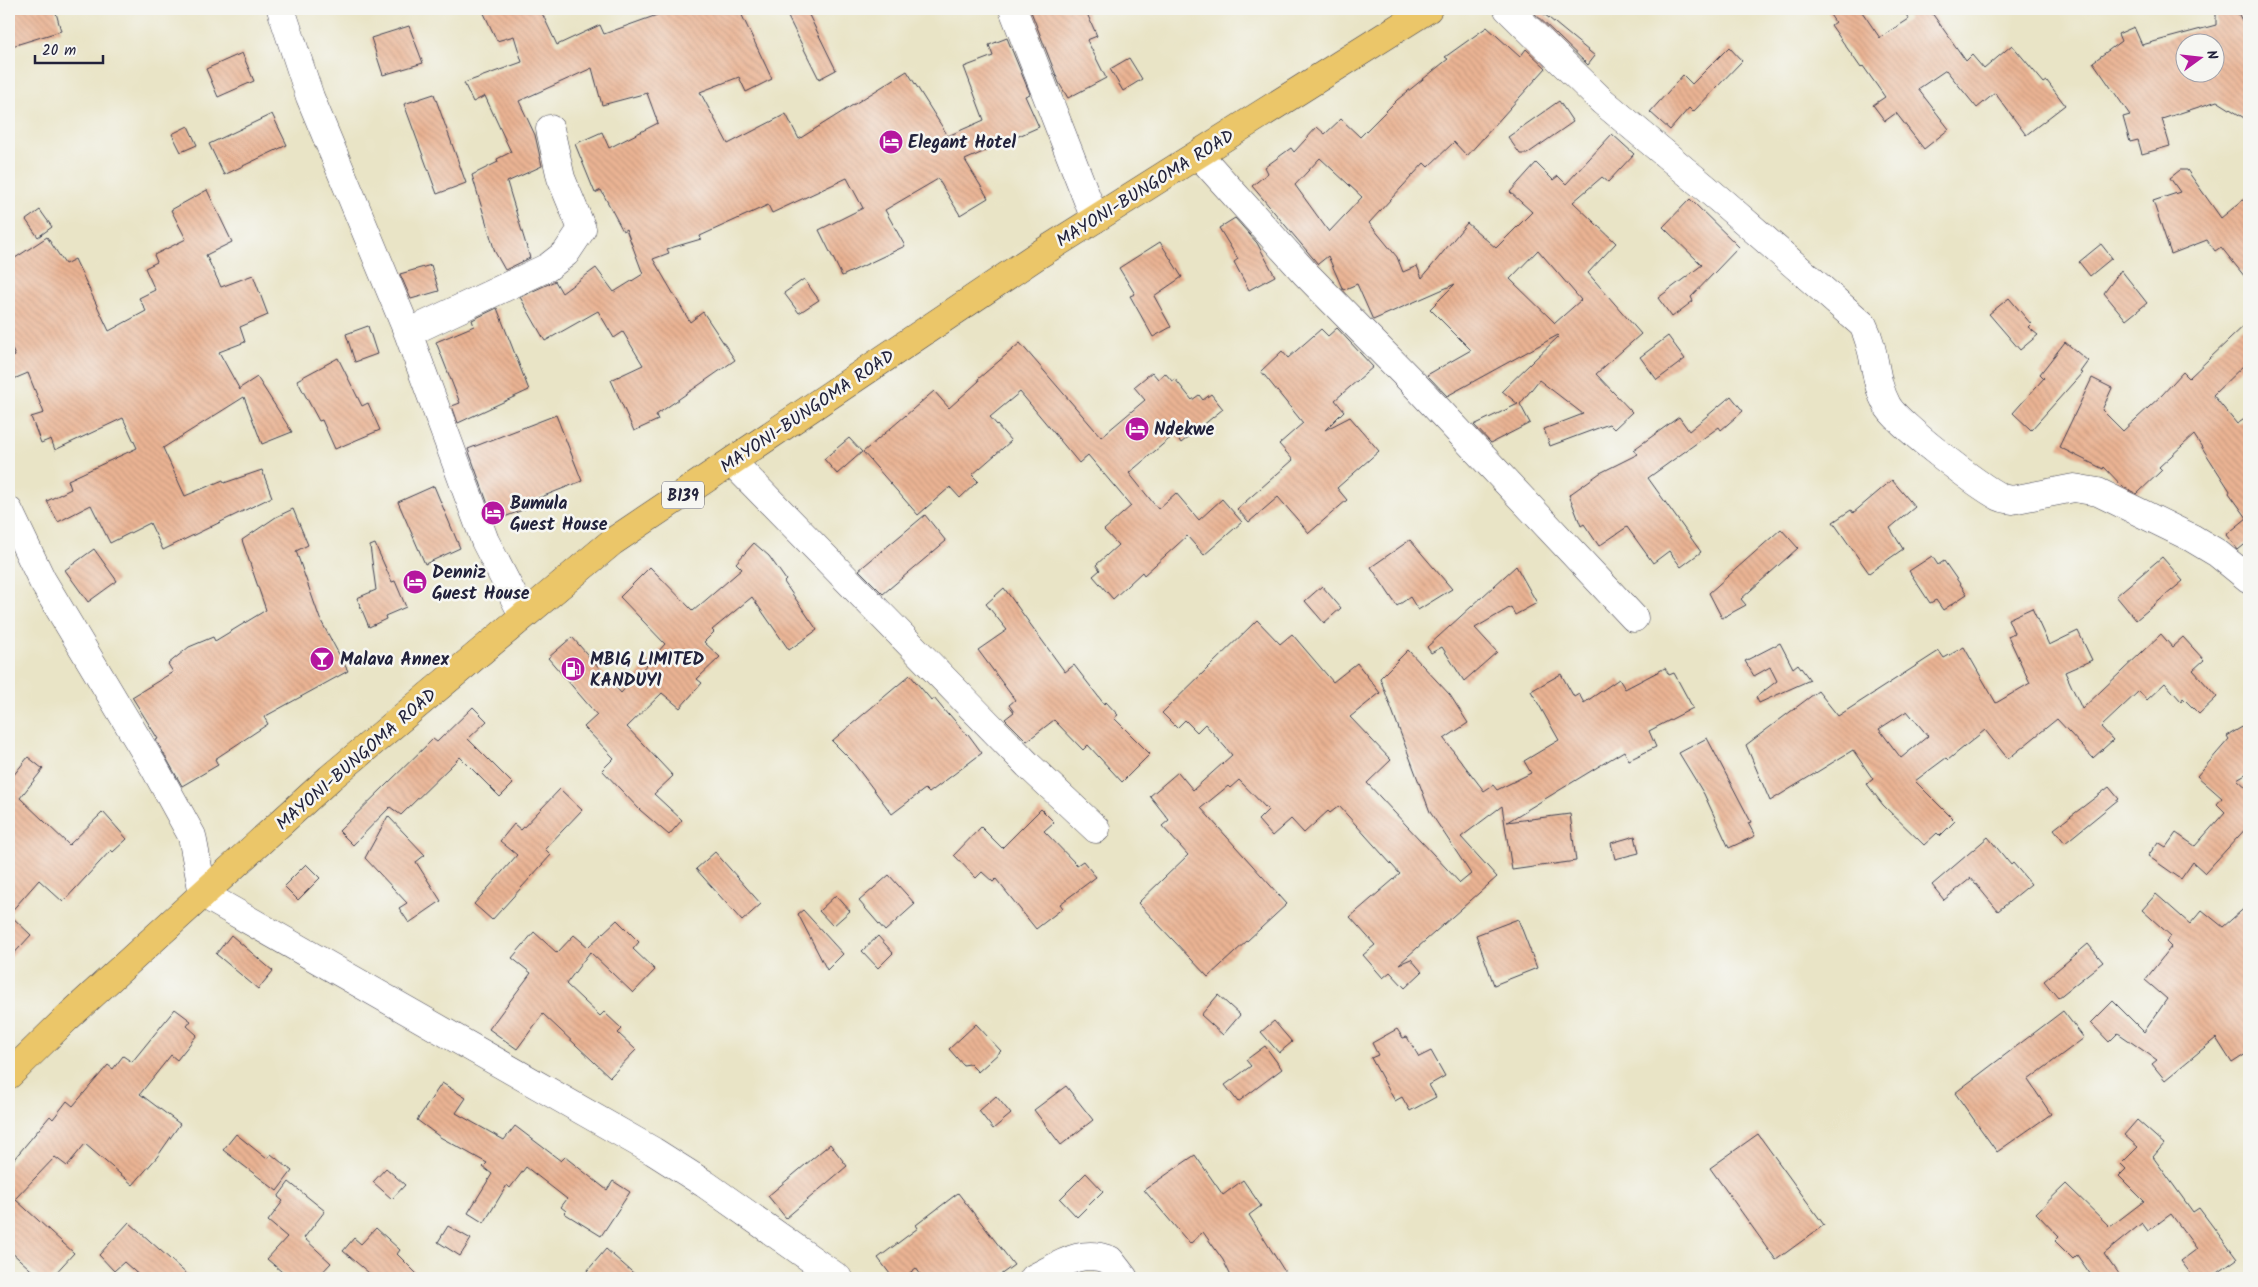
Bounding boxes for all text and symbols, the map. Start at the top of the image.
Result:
scale bar [35,32,102,64]
north arrow [2176,32,2226,82]
text: 20 m [42,39,76,63]
text: N [2200,48,2223,62]
street label: MAYONI-BUNGOMA ROAD [1051,122,1241,256]
hotel icon: Elegant Hotel [878,129,904,155]
place label: Elegant Hotel [908,129,1016,158]
street label: MAYONI-BUNGOMA ROAD [715,343,901,482]
hotel icon: Ndekwe [1124,416,1150,442]
place label: Ndekwe [1154,416,1214,445]
road number: B139 [662,482,704,508]
place label: Bumula Guest House [510,490,608,540]
hotel icon: Bumula Guest House [480,500,506,526]
place label: Denniz Guest House [432,559,530,609]
hotel icon: Denniz Guest House [402,569,428,595]
bar icon: Malava Annex [309,646,335,672]
place label: Malava Annex [340,646,450,675]
place label: MBIG LIMITED KANDUYI [590,646,704,696]
fuel station icon: MBIG LIMITED KANDUYI [560,656,586,682]
street label: MAYONI-BUNGOMA ROAD [270,682,444,838]

